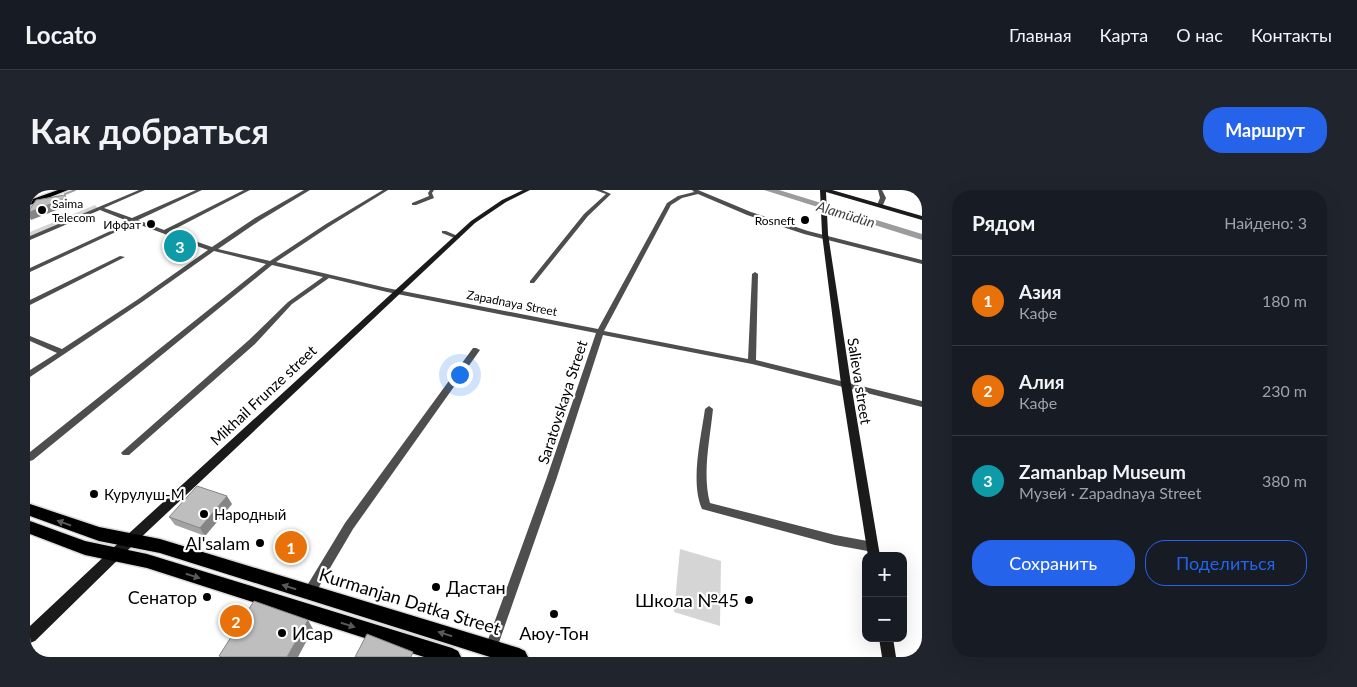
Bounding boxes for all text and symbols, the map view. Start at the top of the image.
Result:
text: Locato [25,20,97,49]
text: Главная [1009,24,1072,46]
text: Карта [1100,24,1148,46]
text: О нас [1176,24,1223,46]
text: Контакты [1251,24,1332,46]
button: Маршрут [1203,107,1327,153]
text: Как добраться [30,109,269,151]
place label: Saima Telecom [52,196,96,225]
water label: Alamüdün [814,197,877,231]
marker: Saima Telecom [36,204,48,216]
text: Рядом [972,210,1035,235]
place label: Rosneft [755,213,796,228]
text: Найдено: 3 [1224,213,1307,232]
marker: Rosneft [799,214,811,226]
place label: Иффат [103,217,141,232]
marker: Иффат [145,218,157,230]
pin: 3 [164,227,196,265]
text: Азия [1019,280,1061,303]
street label: Zapadnaya Street [466,287,559,319]
text: 1 [983,291,993,310]
text: 180 m [1262,291,1307,310]
text: Кафе [1019,303,1057,322]
street label: Salieva street [844,336,876,426]
street label: Saratovskaya Street [533,337,591,466]
street label: Mikhail Frunze street [206,341,320,449]
your location [447,362,473,388]
text: Алия [1019,370,1064,393]
text: 2 [983,381,993,400]
text: 230 m [1262,381,1307,400]
text: Кафе [1019,393,1057,412]
text: Zamanbap Museum [1019,460,1186,483]
text: 3 [983,471,993,490]
text: 380 m [1262,471,1307,490]
text: Музей · Zapadnaya Street [1019,483,1201,502]
place label: Курулуш-М [104,485,185,503]
marker: Курулуш-М [88,488,100,500]
place label: Народный [214,505,286,523]
marker: Народный [198,508,210,520]
one-way arrow [57,518,72,526]
pin: 1 [275,528,307,566]
place label: Al'salam [185,532,250,554]
marker: Al'salam [254,537,266,549]
button: Сохранить [972,540,1135,586]
button: Поделиться [1145,540,1307,586]
map controls [862,552,907,642]
button: + [862,552,907,597]
street label: Kurmanjan Datka Street [317,563,504,639]
one-way arrow [186,572,201,580]
place label: Дастан [446,576,506,598]
marker: Дастан [430,581,442,593]
one-way arrow [282,582,297,590]
place label: Сенатор [128,586,197,608]
place label: Школа №45 [635,589,739,611]
marker: Сенатор [201,591,213,603]
marker: Школа №45 [743,594,755,606]
button: − [862,597,907,642]
pin: 2 [220,602,252,640]
marker: Аюу-Тон [548,608,560,620]
one-way arrow [341,621,356,629]
place label: Исар [292,622,333,644]
place label: Аюу-Тон [519,622,589,644]
marker: Исар [276,627,288,639]
one-way arrow [437,630,452,638]

